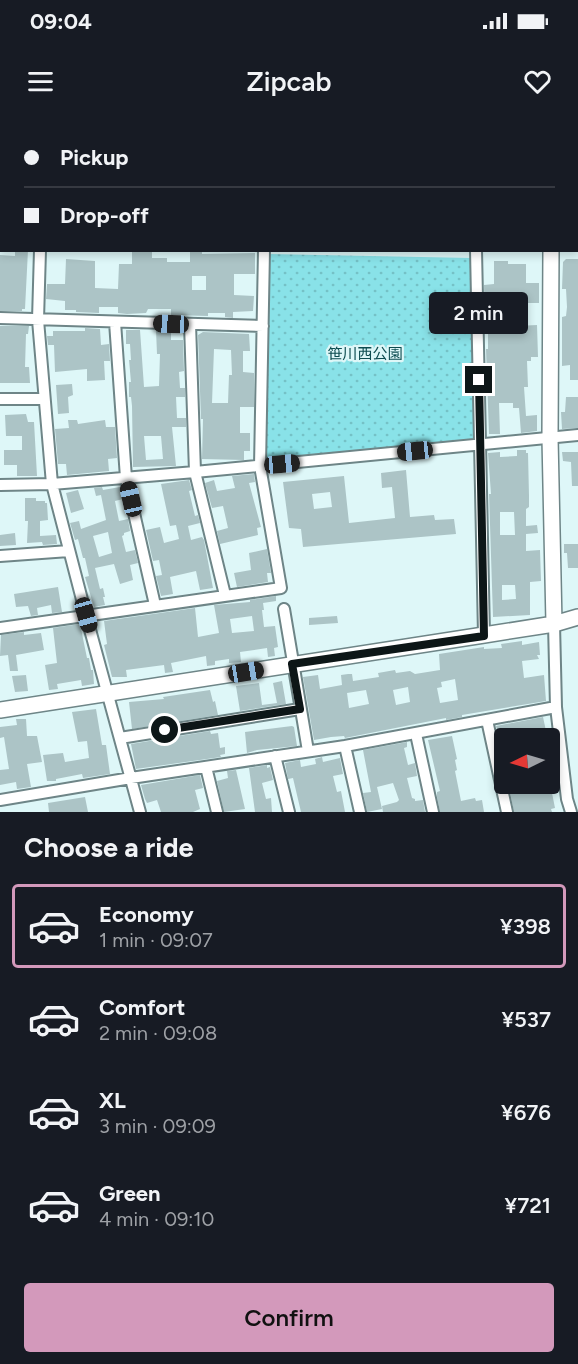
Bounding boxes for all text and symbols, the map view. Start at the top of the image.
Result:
text: 09:04 [30,8,92,35]
icon: menu [24,65,57,98]
text: Zipcab [247,65,331,98]
icon: heart [521,65,554,98]
text: Pickup [60,144,129,171]
text: Drop-off [60,202,149,229]
callout: 2 min [430,293,528,335]
text: 2 min [454,301,503,325]
car [153,314,189,334]
park label: 笹川西公園 [327,345,403,363]
route end [465,366,492,393]
car [396,440,434,462]
car [263,453,301,475]
car [118,479,144,519]
car [72,595,100,635]
car [227,660,265,684]
route start [151,716,178,743]
north arrow [494,728,560,794]
map controls [494,728,560,794]
text: Choose a ride [24,831,193,864]
icon: car [27,899,81,953]
text: Economy [99,901,194,928]
text: ¥398 [500,913,551,940]
text: 1 min · 09:07 [99,928,213,952]
icon: car [27,992,81,1046]
text: Comfort [99,994,185,1021]
text: ¥537 [501,1006,551,1033]
text: 2 min · 09:08 [99,1021,217,1045]
icon: car [27,1085,81,1139]
text: XL [99,1087,126,1114]
text: ¥676 [501,1099,551,1126]
text: 3 min · 09:09 [99,1114,216,1138]
icon: car [27,1178,81,1232]
text: Green [99,1180,161,1207]
text: ¥721 [505,1192,551,1219]
text: 4 min · 09:10 [99,1207,214,1231]
button: Confirm [24,1283,554,1352]

